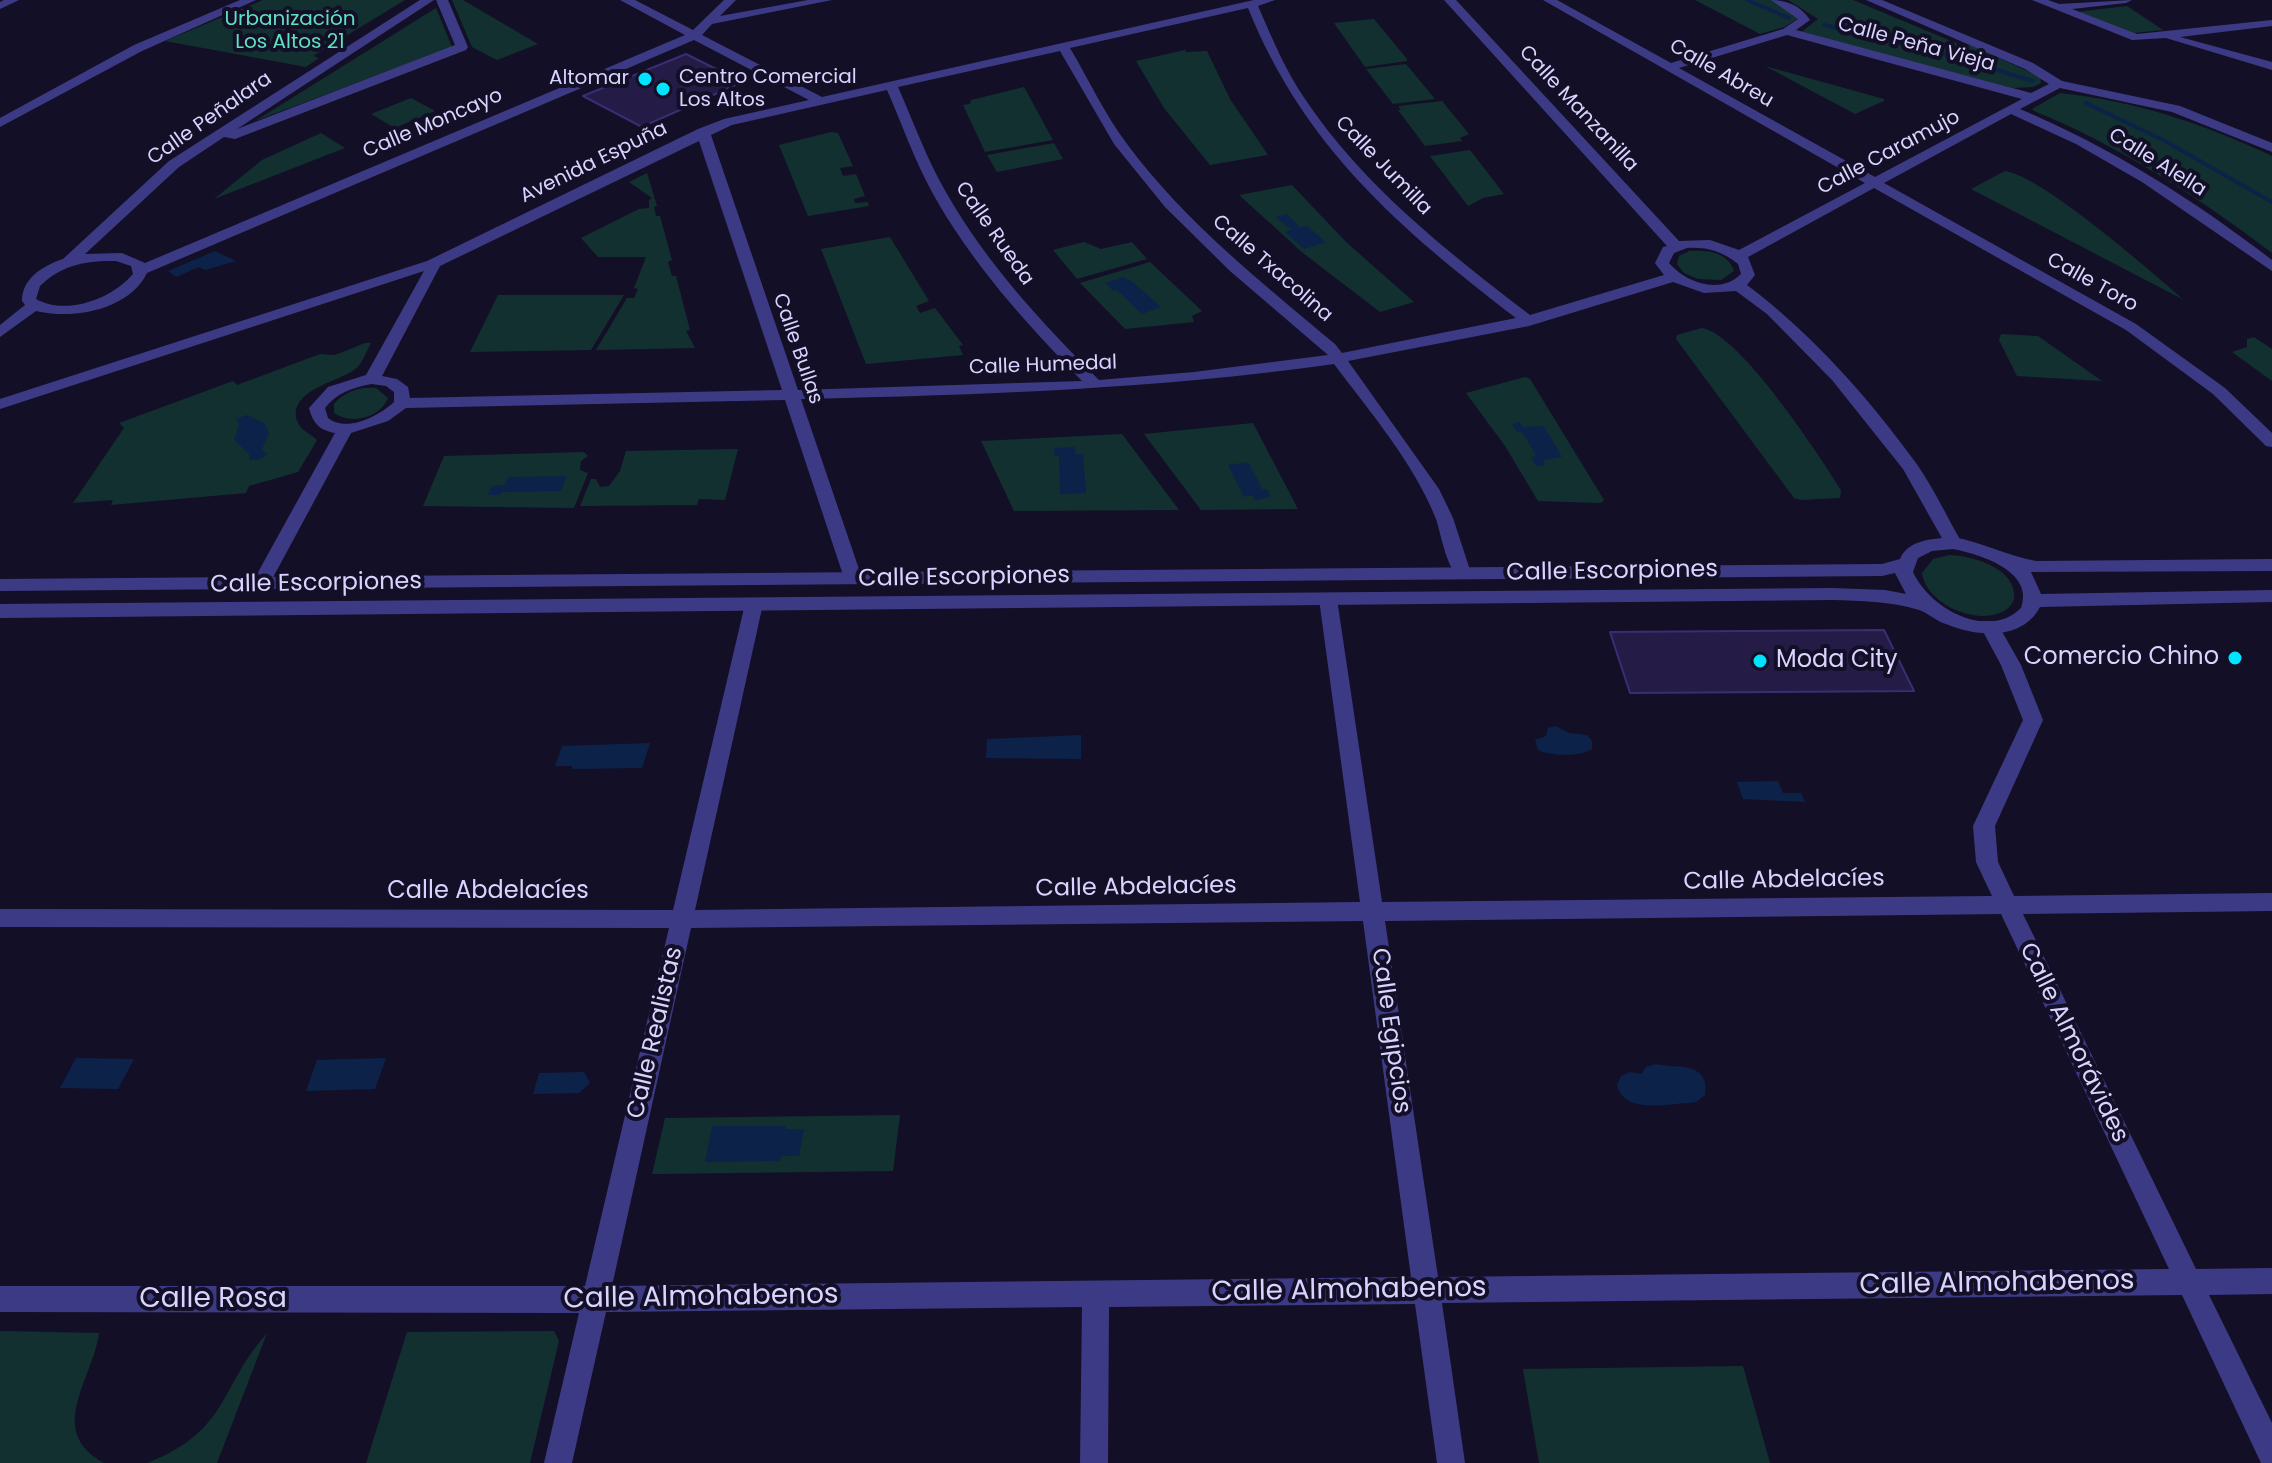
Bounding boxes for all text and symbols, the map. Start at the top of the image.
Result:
park label: Urbanización Los Altos 21 [225,8,355,55]
street label: Calle Peña Vieja [1835,13,1997,77]
street label: Calle Abreu [1665,35,1777,113]
street label: Calle Manzanilla [1513,41,1643,177]
place label: Centro Comercial Los Altos [679,66,857,113]
street label: Calle Peñalara [143,67,277,171]
place label: Altomar [549,67,629,91]
marker: Altomar [636,70,654,88]
marker: Centro Comercial Los Altos [654,80,672,98]
street label: Calle Moncayo [360,84,506,164]
street label: Calle Caramujo [1814,105,1964,201]
street label: Calle Jumilla [1330,111,1436,221]
street label: Avenida Espuña [517,117,671,209]
street label: Calle Alella [2104,123,2210,203]
street label: Calle Rueda [949,178,1039,290]
street label: Calle Txacolina [1207,210,1337,328]
street label: Calle Toro [2042,248,2142,318]
street label: Calle Bullas [767,291,827,407]
street label: Calle Humedal [969,351,1117,381]
street label: Calle Escorpiones [1506,556,1718,588]
street label: Calle Escorpiones [858,562,1070,594]
street label: Calle Escorpiones [210,568,422,600]
place label: Comercio Chino [2024,644,2219,672]
place label: Moda City [1776,647,1898,675]
marker: Comercio Chino [2226,649,2244,667]
marker: Moda City [1751,652,1769,670]
street label: Calle Abdelacíes [1683,865,1885,897]
street label: Calle Abdelacíes [1035,872,1237,904]
street label: Calle Abdelacíes [387,878,589,906]
street label: Calle Almorávides [2012,939,2134,1147]
street label: Calle Realistas [622,944,690,1122]
street label: Calle Egipcios [1364,946,1416,1116]
street label: Calle Almohabenos [1859,1265,2135,1303]
street label: Calle Almohabenos [1211,1272,1487,1310]
street label: Calle Almohabenos [563,1279,839,1317]
street label: Calle Rosa [139,1283,287,1317]

